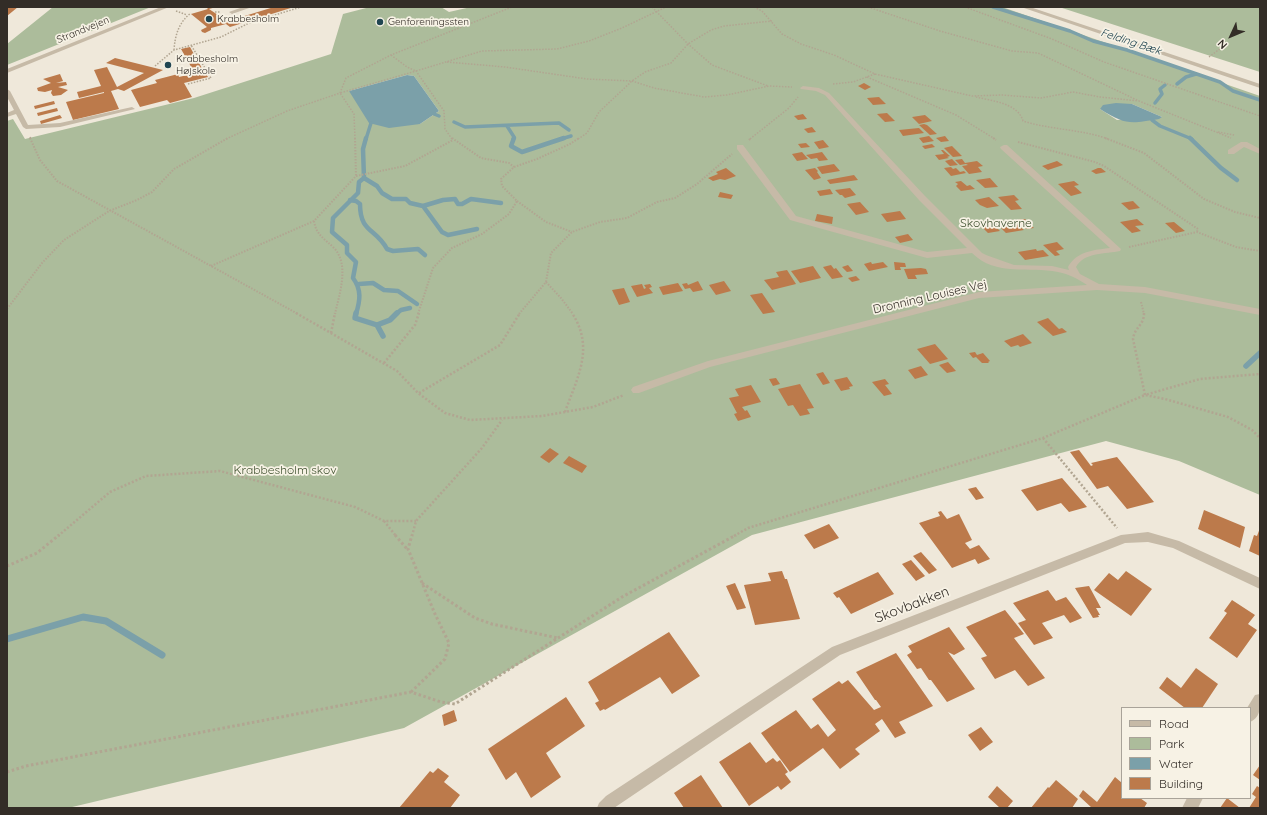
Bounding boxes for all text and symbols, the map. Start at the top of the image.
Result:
place label: Krabbesholm [217,13,279,25]
street label: Strandvejen [55,14,111,46]
marker: Krabbesholm [204,14,214,24]
place label: Genforeningssten [388,16,469,28]
north arrow [1211,16,1251,56]
marker: Genforeningssten [375,17,385,27]
water label: Felding Bæk [1099,26,1163,58]
text: N [1215,37,1230,52]
place label: Krabbesholm Højskole [176,53,238,76]
marker: Krabbesholm Højskole [163,60,173,70]
park label: Skovhaverne [960,216,1032,230]
street label: Dronning Louises Vej [872,277,988,317]
park label: Krabbesholm skov [233,463,337,477]
street label: Skovbakken [872,583,952,627]
legend [1121,707,1251,799]
text: Road [1159,716,1189,731]
text: Park [1159,736,1184,751]
text: Water [1159,756,1193,771]
text: Building [1159,776,1203,791]

